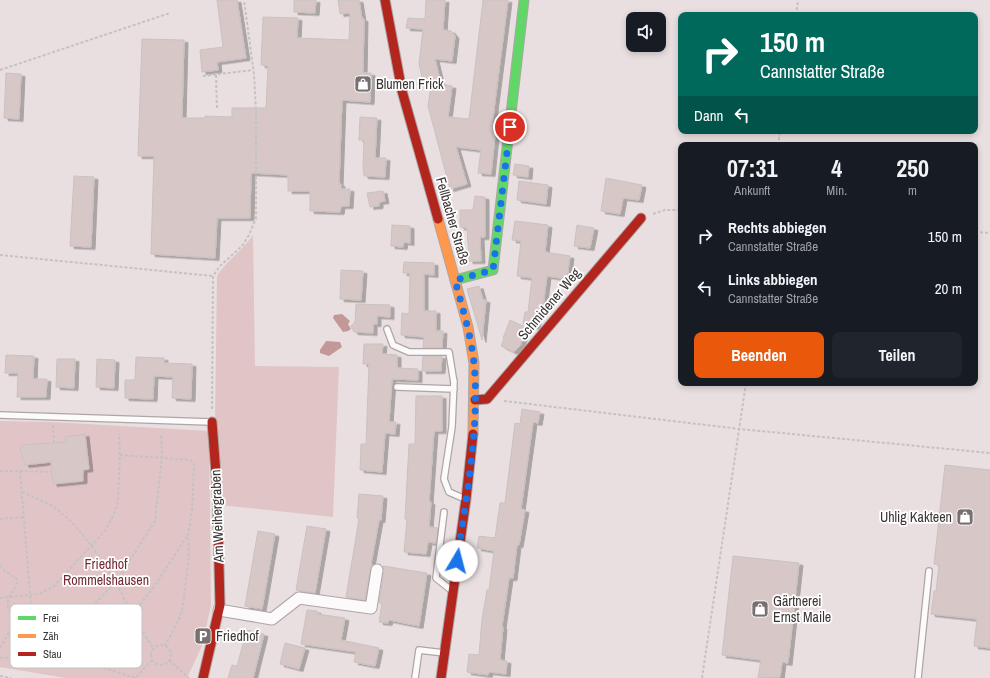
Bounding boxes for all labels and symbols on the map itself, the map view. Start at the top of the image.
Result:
shop icon: Blumen Frick [353,74,373,94]
place label: Blumen Frick [376,75,444,93]
pin [493,110,527,144]
street label: Fellbacher Straße [432,175,474,267]
street label: Schmidener Weg [514,264,585,344]
street label: Am Weihergraben [206,469,228,564]
shop icon: Uhlig Kakteen [955,507,975,527]
place label: Uhlig Kakteen [880,508,952,526]
position arrow [436,540,478,582]
park label: Friedhof Rommelshausen [63,555,149,589]
place label: Gärtnerei Ernst Maile [773,592,831,626]
shop icon: Gärtnerei Ernst Maile [750,599,770,619]
legend [10,604,142,668]
text: Frei [43,611,59,625]
parking icon: Friedhof [193,626,213,646]
place label: Friedhof [216,627,260,645]
text: Zäh [43,629,59,643]
text: Stau [43,647,62,661]

